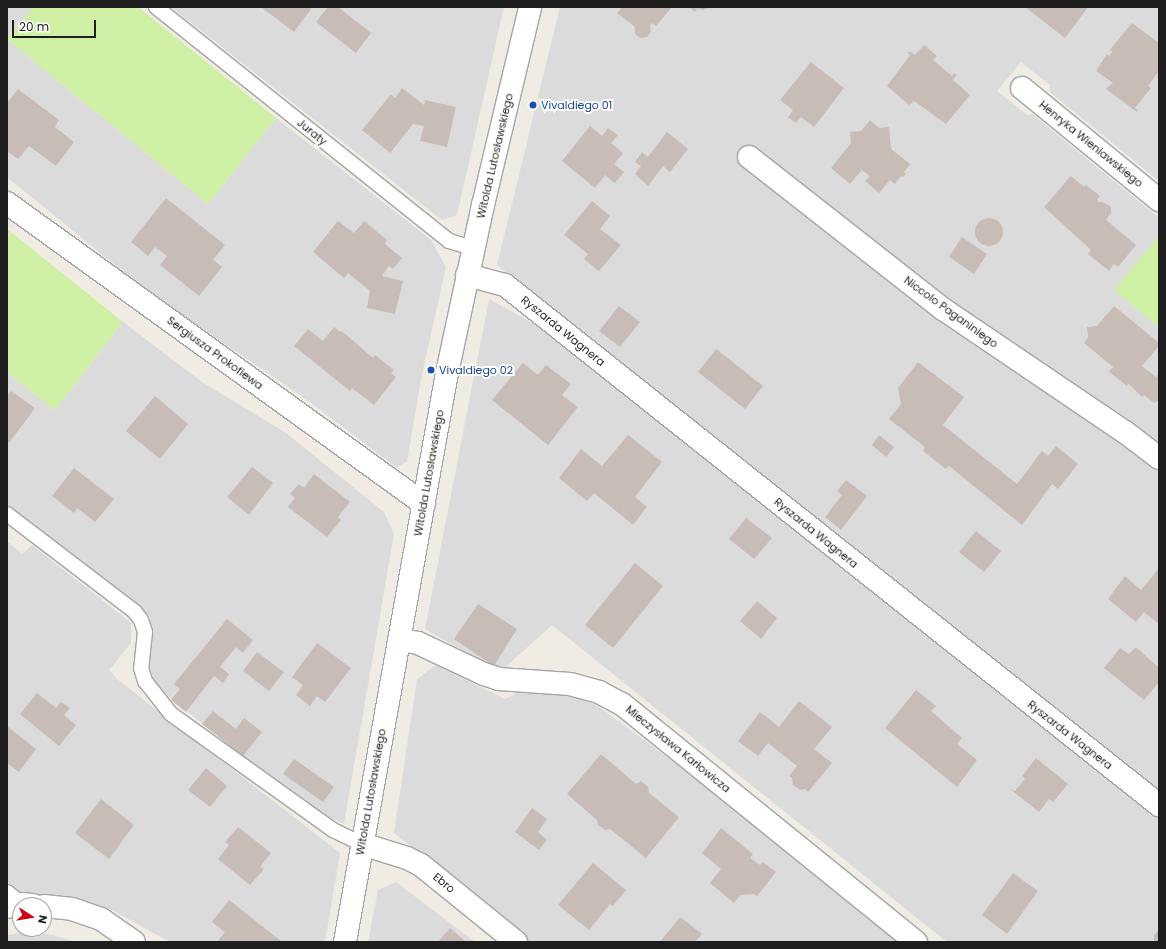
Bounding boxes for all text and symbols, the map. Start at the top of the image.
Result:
scale bar [14,12,98,38]
text: 20 m [19,18,49,35]
street label: Witolda Lutosławskiego [474,92,516,220]
place label: Vivaldiego 01 [541,98,612,112]
street label: Henryka Wieniawskiego [1036,98,1146,190]
marker: Vivaldiego 01 [528,100,538,110]
street label: Juraty [294,116,330,148]
street label: Niccolo Paganiniego [901,273,1001,351]
street label: Ryszarda Wagnera [518,293,608,369]
street label: Sergiusza Prokofiewa [164,314,266,392]
place label: Vivaldiego 02 [439,363,513,377]
marker: Vivaldiego 02 [426,365,436,375]
street label: Witolda Lutosławskiego [411,409,447,537]
street label: Ryszarda Wagnera [771,495,861,571]
street label: Ryszarda Wagnera [1025,698,1115,772]
street label: Mieczysława Karłowicza [623,703,733,795]
street label: Witolda Lutosławskiego [353,728,389,856]
street label: Ebro [430,870,458,896]
north arrow [12,897,52,937]
text: N [34,914,51,925]

